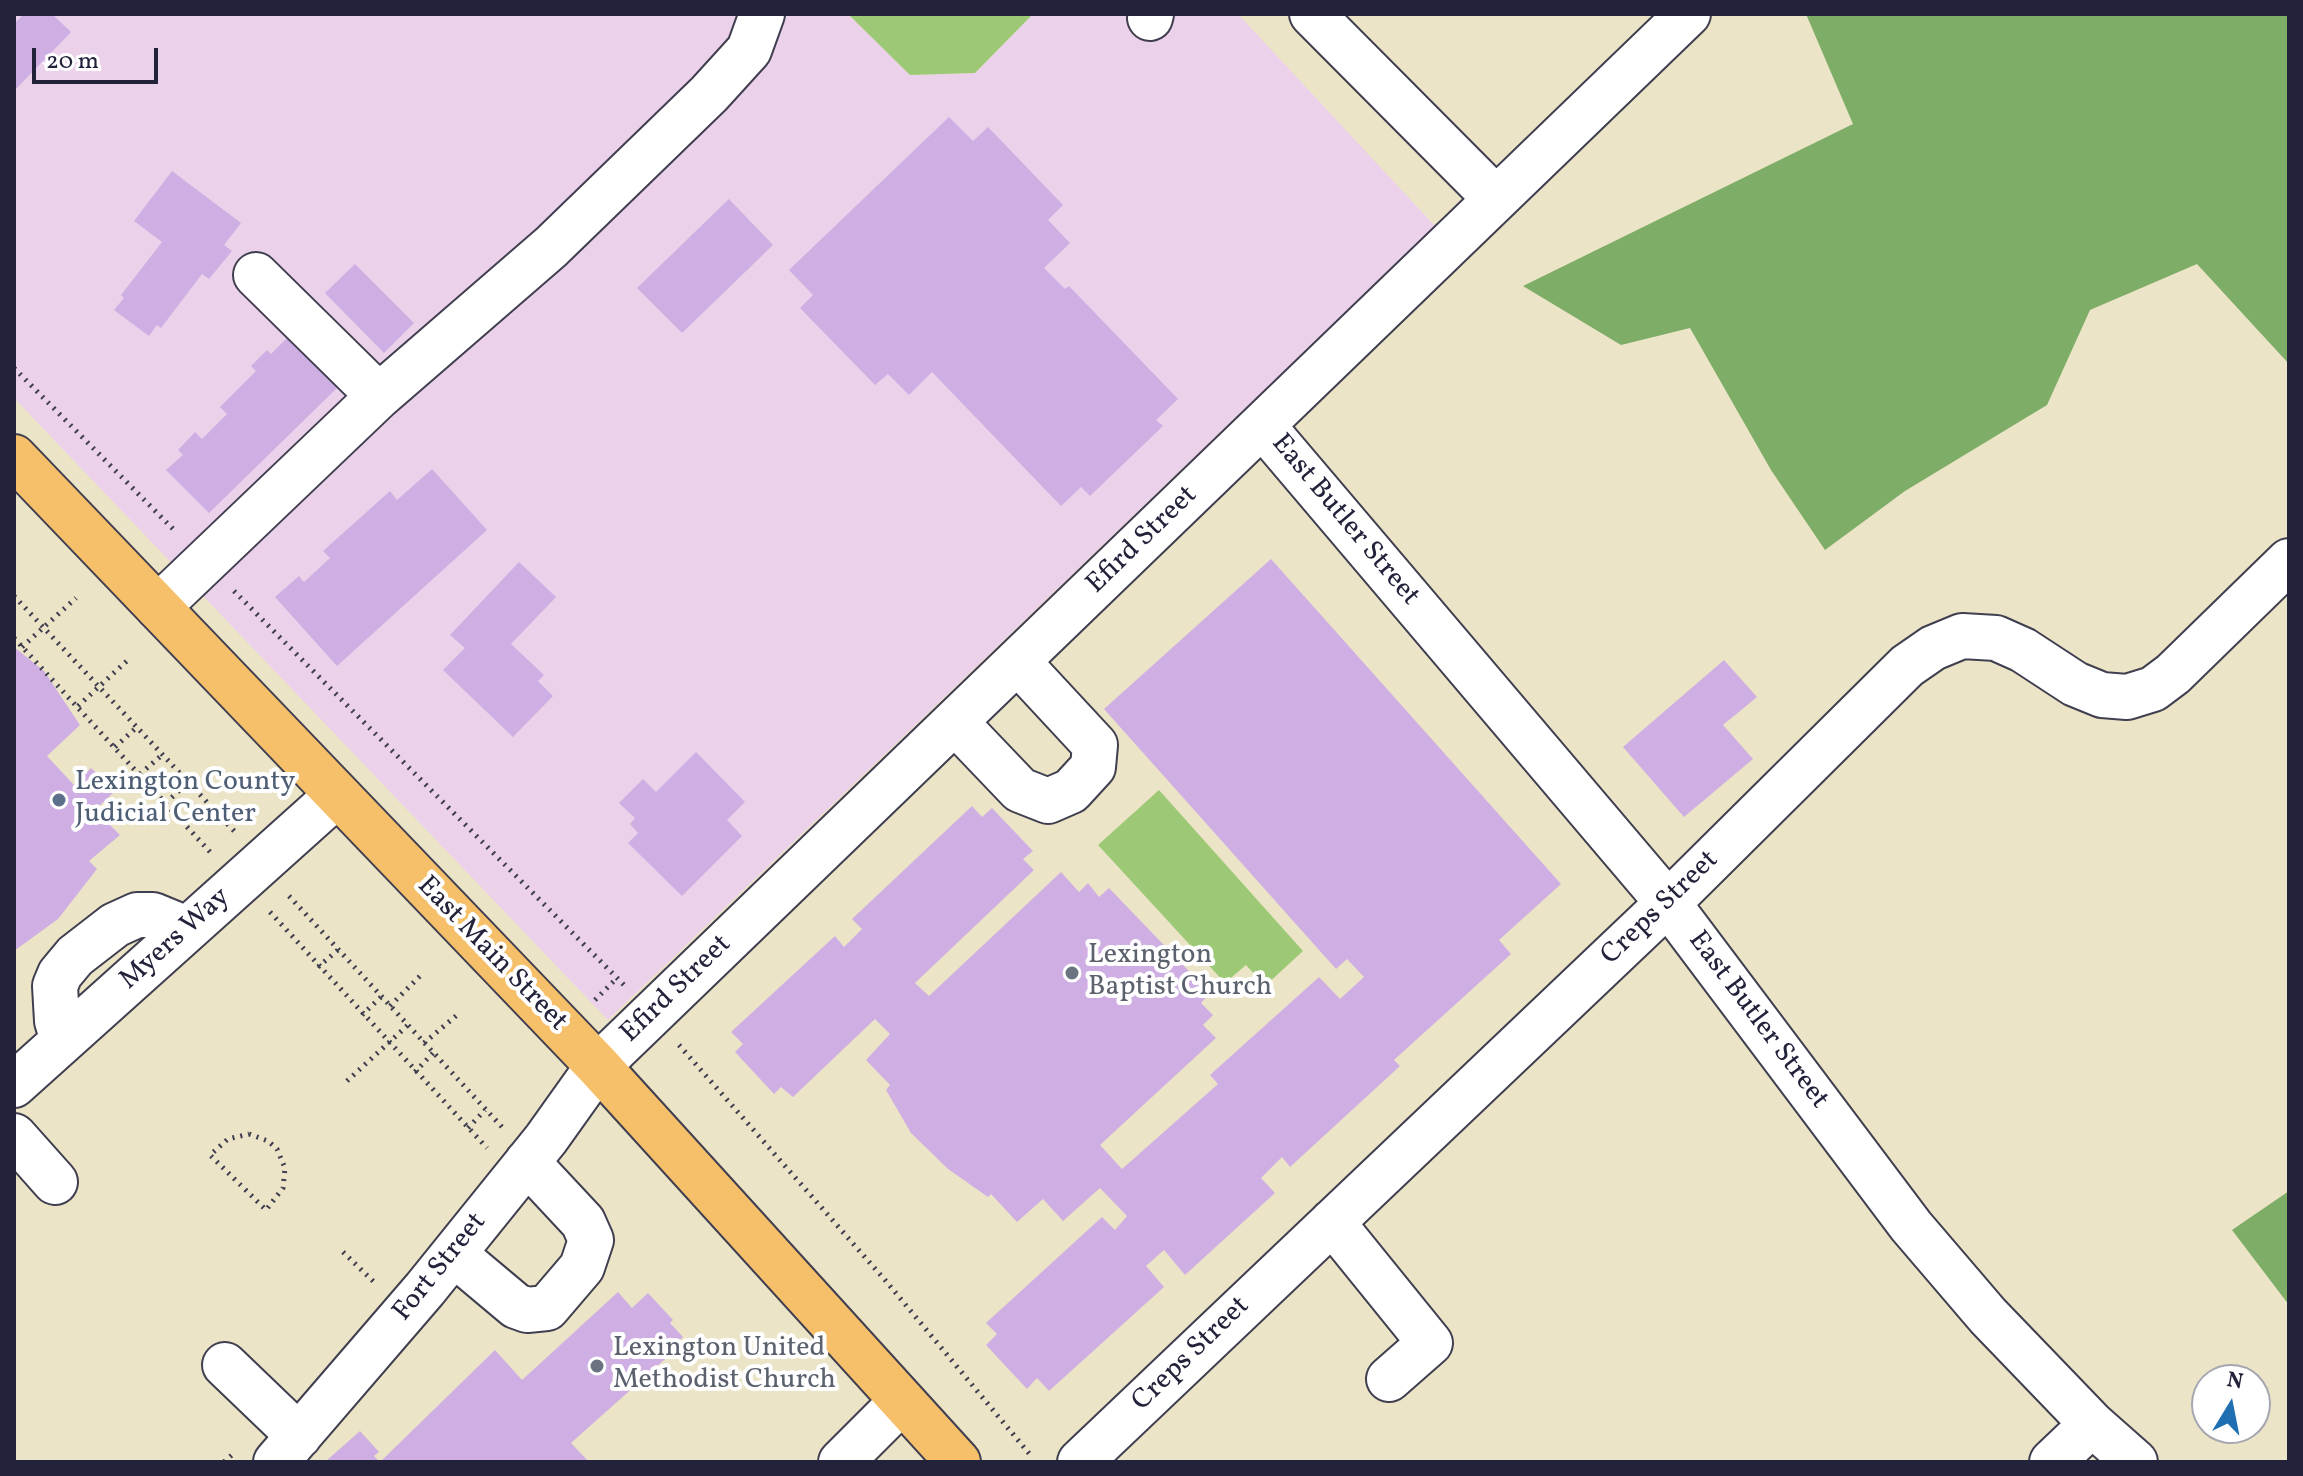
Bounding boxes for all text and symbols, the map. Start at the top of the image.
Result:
scale bar [36,32,162,82]
text: 20 m [46,45,99,79]
street label: East Butler Street [1262,428,1426,614]
street label: Efird Street [1081,480,1205,602]
place label: Lexington County Judicial Center [75,767,295,833]
marker: Lexington County Judicial Center [50,791,68,809]
street label: Creps Street [1595,845,1727,973]
street label: East Main Street [409,871,573,1039]
street label: Myers Way [114,882,238,998]
street label: East Butler Street [1679,926,1835,1116]
street label: Efird Street [615,929,739,1051]
place label: Lexington Baptist Church [1088,940,1272,1006]
marker: Lexington Baptist Church [1063,964,1081,982]
street label: Fort Street [387,1207,495,1329]
street label: Creps Street [1126,1291,1258,1419]
place label: Lexington United Methodist Church [613,1333,836,1399]
marker: Lexington United Methodist Church [588,1357,606,1375]
north arrow [2191,1364,2271,1444]
text: N [2224,1365,2245,1398]

